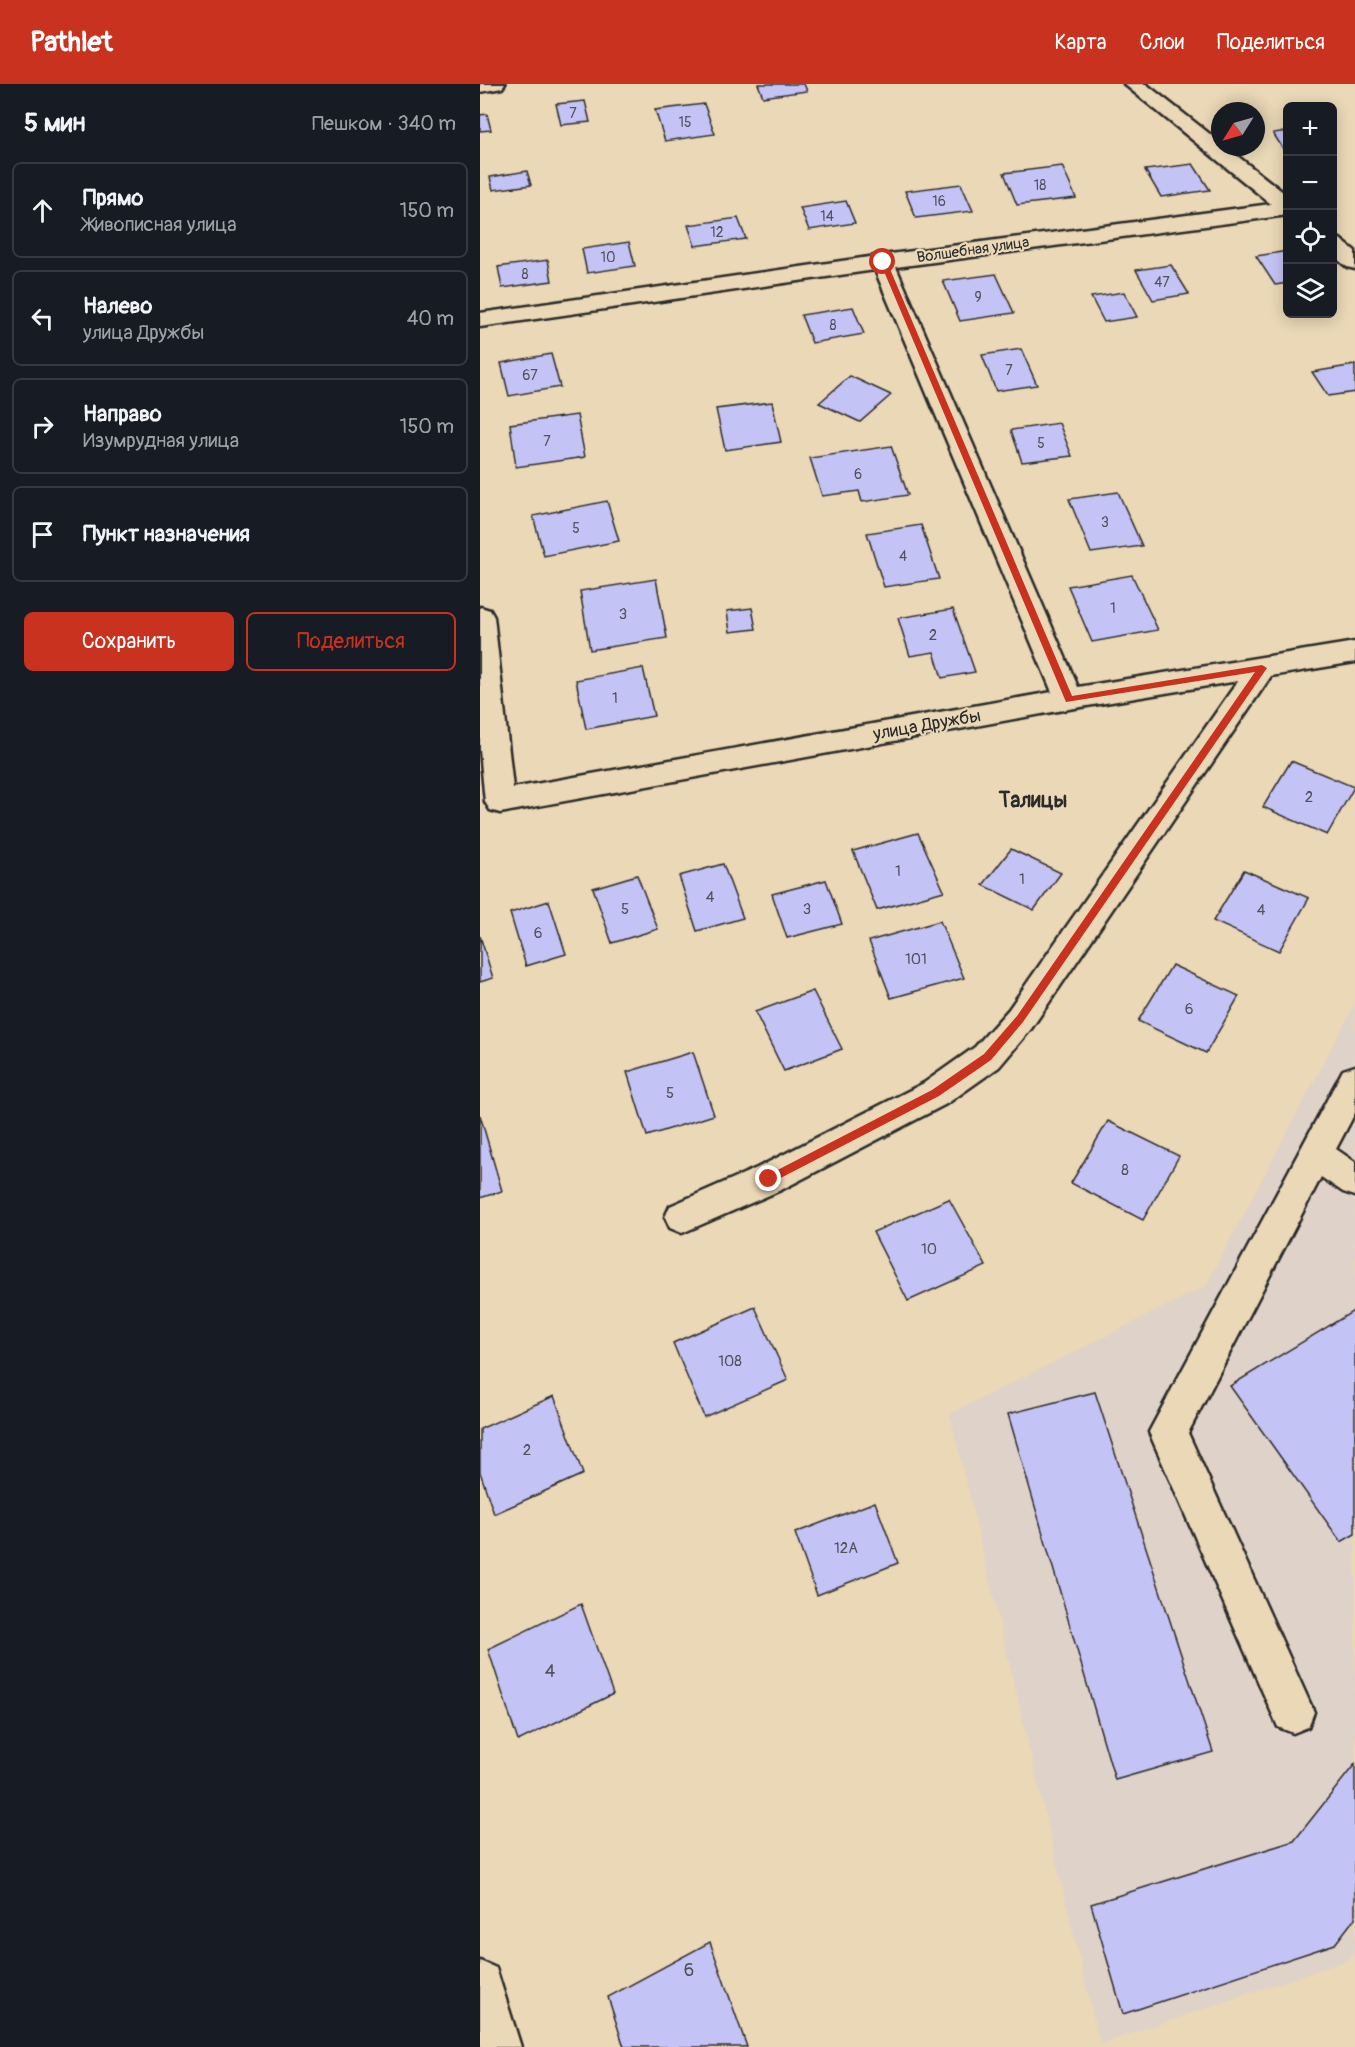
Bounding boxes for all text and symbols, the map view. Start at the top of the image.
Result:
text: Pathlet [30,25,113,60]
text: Карта [1054,29,1106,56]
text: Слои [1139,29,1184,56]
text: Поделиться [1217,29,1325,56]
north arrow [1211,102,1265,156]
map controls [1283,102,1337,318]
button: + [1283,102,1337,156]
house number: 7 [569,105,577,122]
text: 5 мин [24,107,85,139]
text: Пешком · 340 m [312,111,456,136]
house number: 15 [678,114,692,131]
button: − [1283,156,1337,210]
house number: 18 [1034,177,1046,194]
text: Прямо [83,184,143,212]
house number: 16 [932,193,946,210]
icon: ahead [26,194,59,227]
text: 150 m [400,198,454,223]
house number: 14 [820,208,834,225]
button: locate [1283,210,1337,264]
text: Живописная улица [83,212,237,237]
house number: 12 [710,224,724,241]
street label: Волшебная улица [916,233,1030,267]
route start [869,248,895,274]
house number: 10 [600,249,616,266]
button: layers [1283,264,1337,318]
house number: 8 [521,266,529,283]
house number: 47 [1154,274,1170,291]
house number: 9 [974,289,982,306]
text: Налево [83,292,152,320]
icon: left [26,302,59,335]
text: 40 m [407,306,454,331]
house number: 8 [829,317,837,334]
text: улица Дружбы [83,320,204,345]
house number: 7 [1005,362,1013,379]
house number: 67 [522,367,538,384]
text: Направо [83,400,162,428]
icon: right [26,410,59,443]
text: 150 m [400,414,454,439]
text: Изумрудная улица [83,428,239,453]
house number: 7 [543,433,551,450]
house number: 5 [1037,435,1045,452]
house number: 6 [854,466,862,483]
house number: 3 [1101,514,1109,531]
icon: arrive [26,518,59,551]
text: Пункт назначения [83,520,250,548]
house number: 5 [572,520,580,537]
house number: 4 [899,548,907,565]
house number: 1 [1110,599,1116,618]
house number: 3 [619,605,627,624]
button: Сохранить [24,612,234,671]
button: Поделиться [246,612,456,671]
house number: 2 [929,626,937,645]
house number: 1 [612,689,618,708]
street label: улица Дружбы [870,704,983,746]
district label: Талицы [998,787,1067,814]
house number: 2 [1305,788,1313,807]
house number: 1 [895,862,901,881]
house number: 1 [1019,870,1025,889]
house number: 4 [706,888,715,907]
house number: 5 [621,900,629,919]
house number: 3 [803,900,811,919]
house number: 4 [1257,901,1266,920]
house number: 6 [534,924,542,943]
house number: 101 [905,950,927,969]
house number: 6 [1185,1000,1193,1019]
house number: 5 [666,1084,674,1103]
house number: 8 [1121,1161,1129,1180]
route end [755,1165,781,1191]
house number: 10 [921,1240,937,1259]
house number: 108 [718,1352,742,1371]
house number: 2 [523,1441,531,1460]
house number: 12А [834,1539,858,1558]
house number: 4 [545,1660,556,1683]
house number: 6 [684,1959,694,1982]

